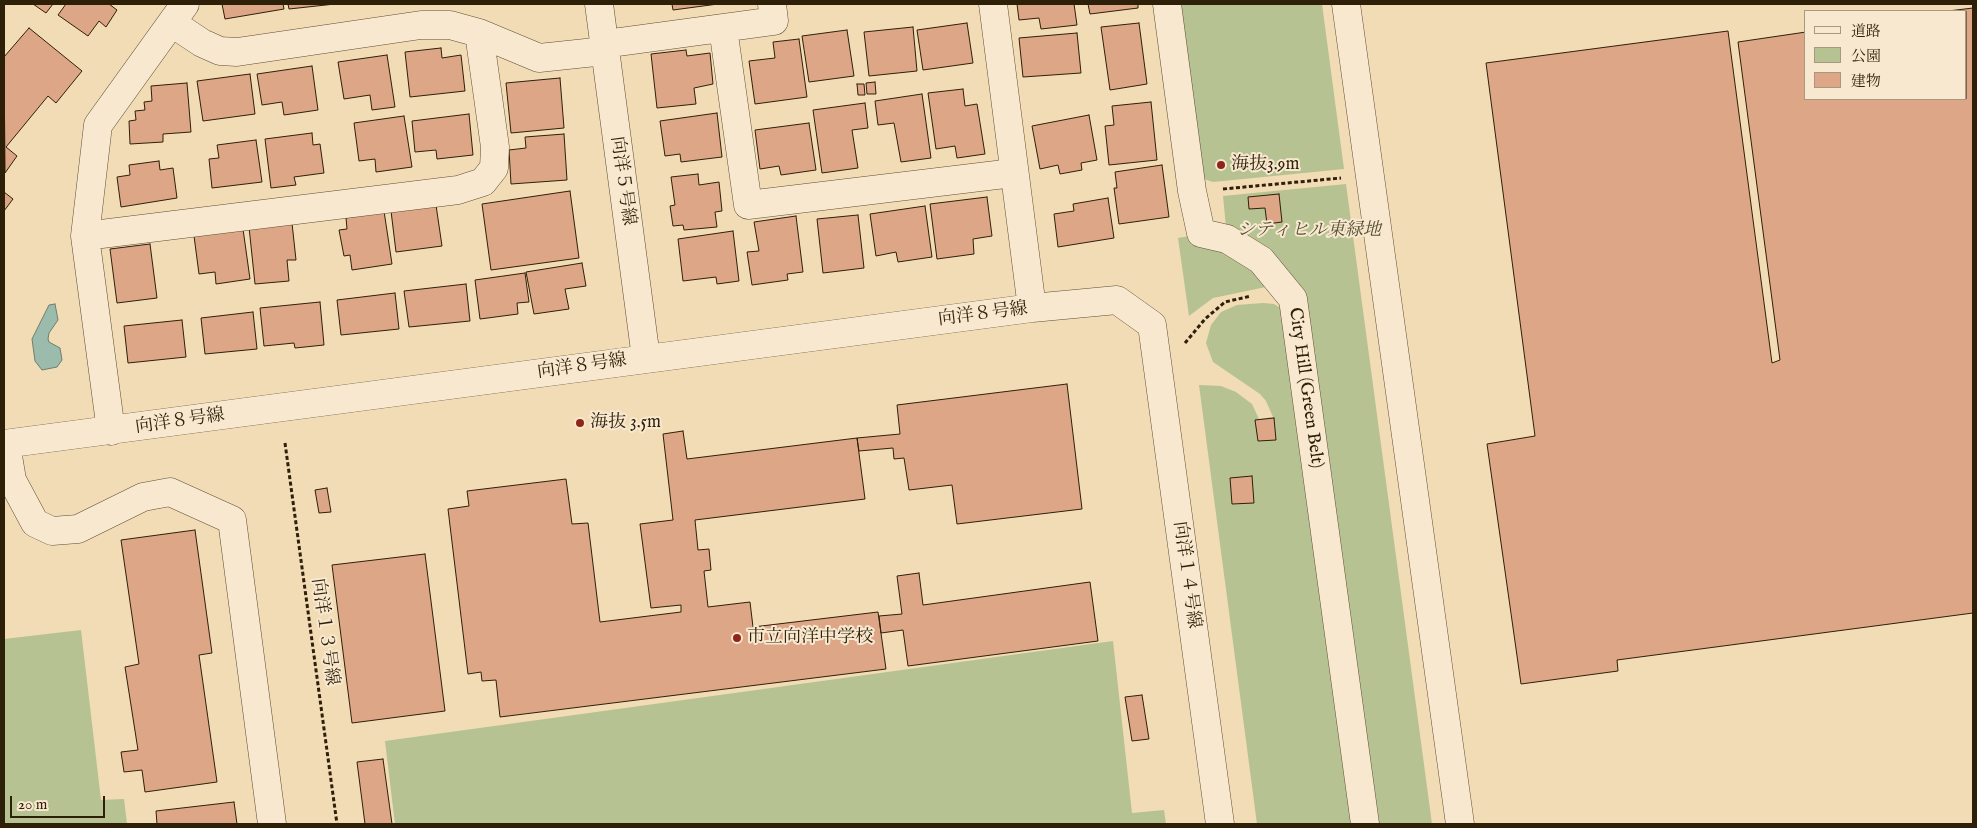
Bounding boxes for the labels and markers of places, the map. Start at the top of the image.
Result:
place label: 海抜3.9m [1231,154,1299,176]
marker: 海抜3.9m [1215,159,1227,171]
place label: 海抜 3.5m [590,412,661,434]
marker: 海抜 3.5m [574,417,586,429]
place label: 市立向洋中学校 [747,627,873,649]
marker: 市立向洋中学校 [731,632,743,644]

